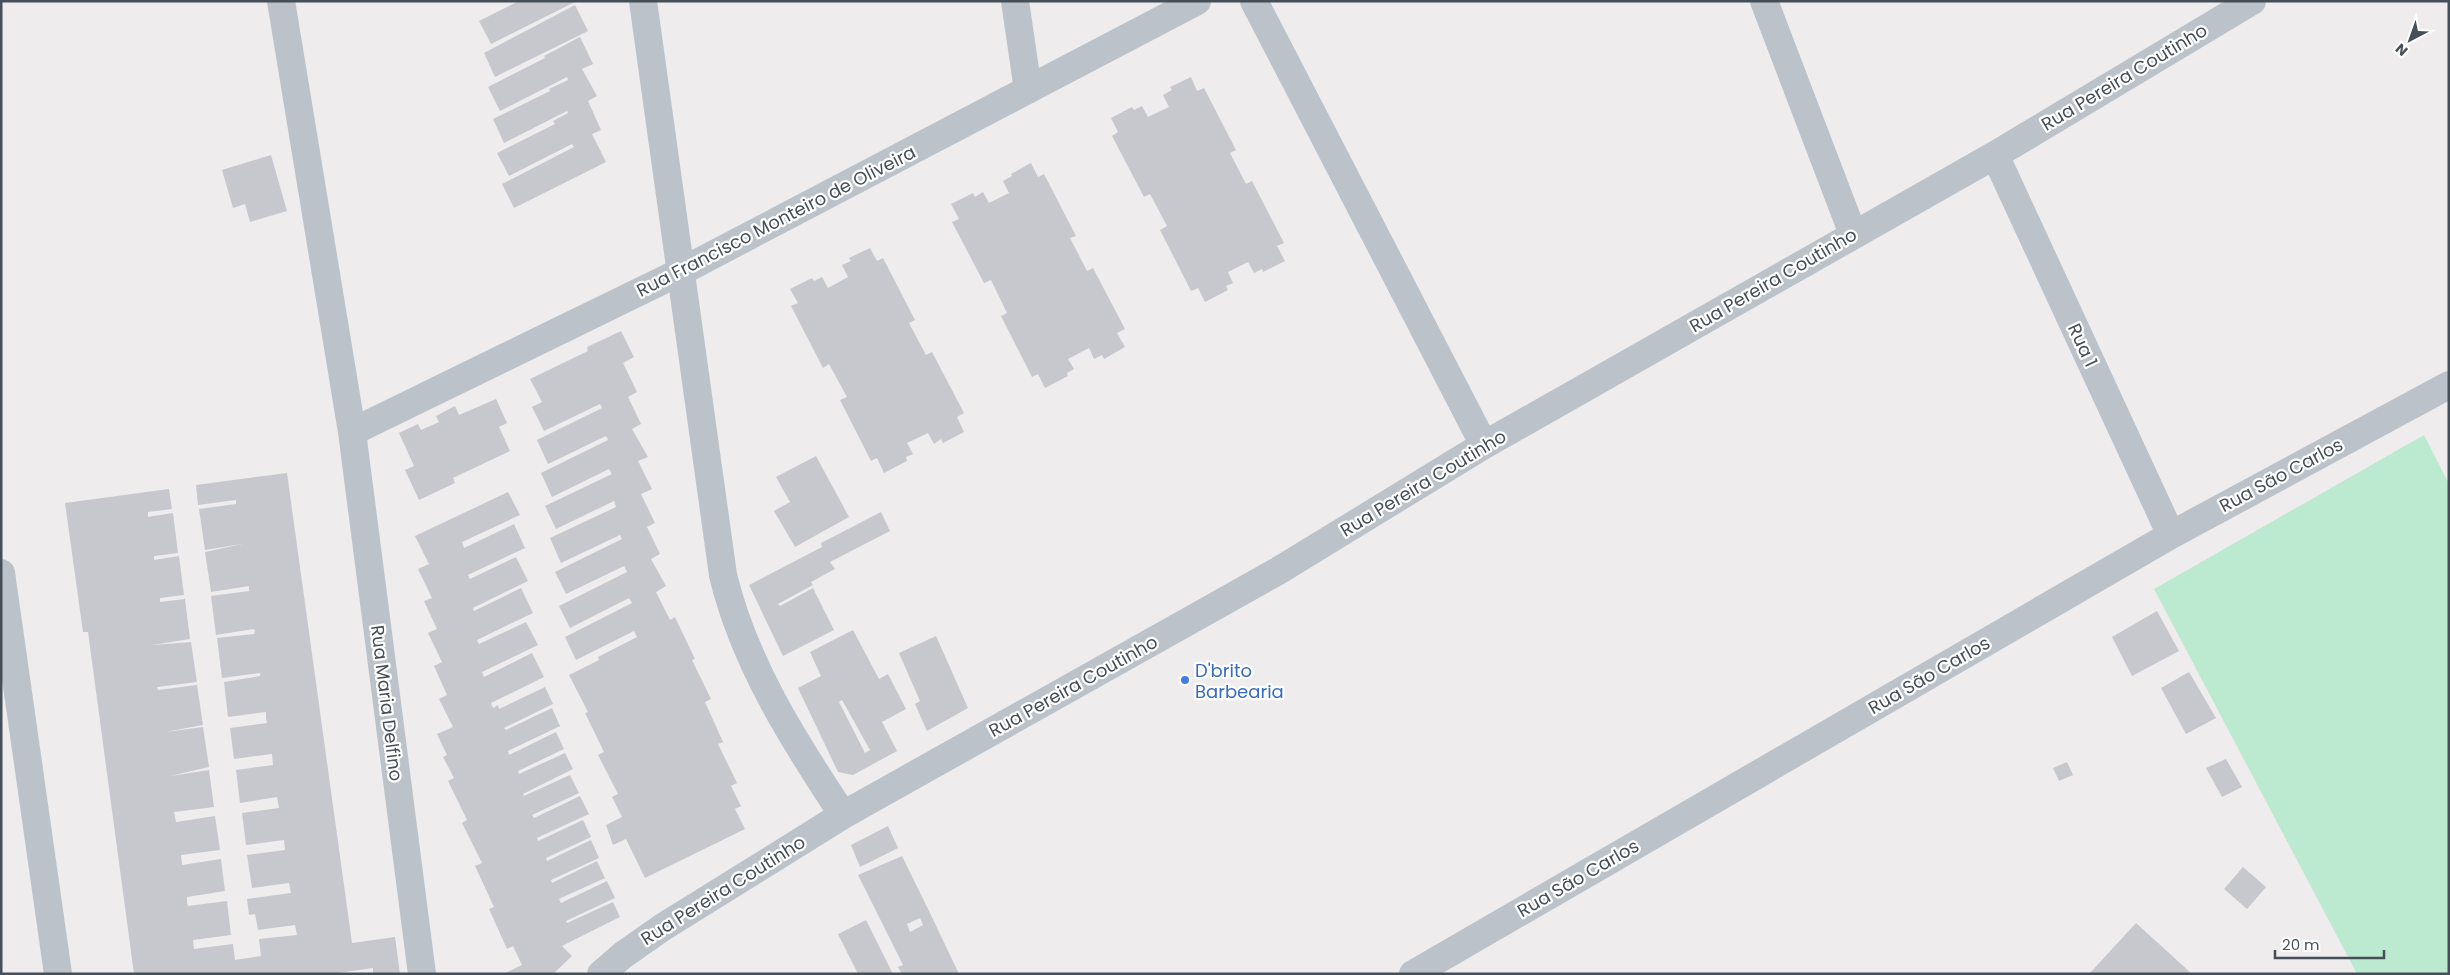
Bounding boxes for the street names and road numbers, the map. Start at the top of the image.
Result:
street label: Rua Pereira Coutinho [2036,17,2212,137]
street label: Rua Francisco Monteiro de Oliveira [632,139,920,303]
street label: Rua Pereira Coutinho [1685,222,1861,338]
street label: Rua 1 [2062,319,2104,371]
street label: Rua Pereira Coutinho [1335,423,1511,543]
street label: Rua São Carlos [2215,432,2347,518]
street label: Rua Maria Delfino [365,624,409,782]
street label: Rua Pereira Coutinho [984,629,1162,743]
street label: Rua São Carlos [1864,630,1994,720]
street label: Rua Pereira Coutinho [636,829,810,951]
street label: Rua São Carlos [1513,833,1643,923]

